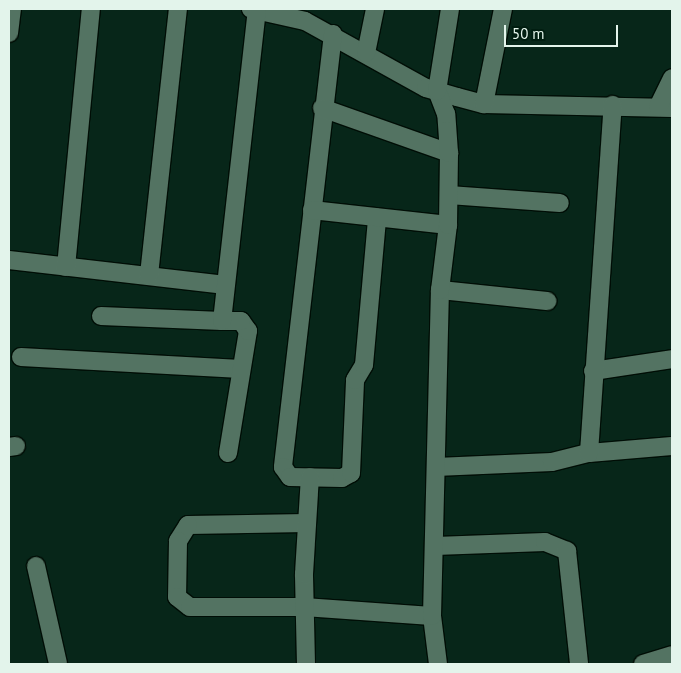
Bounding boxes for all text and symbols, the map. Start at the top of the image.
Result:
scale bar [506,15,620,47]
text: 50 m [512,24,545,43]

